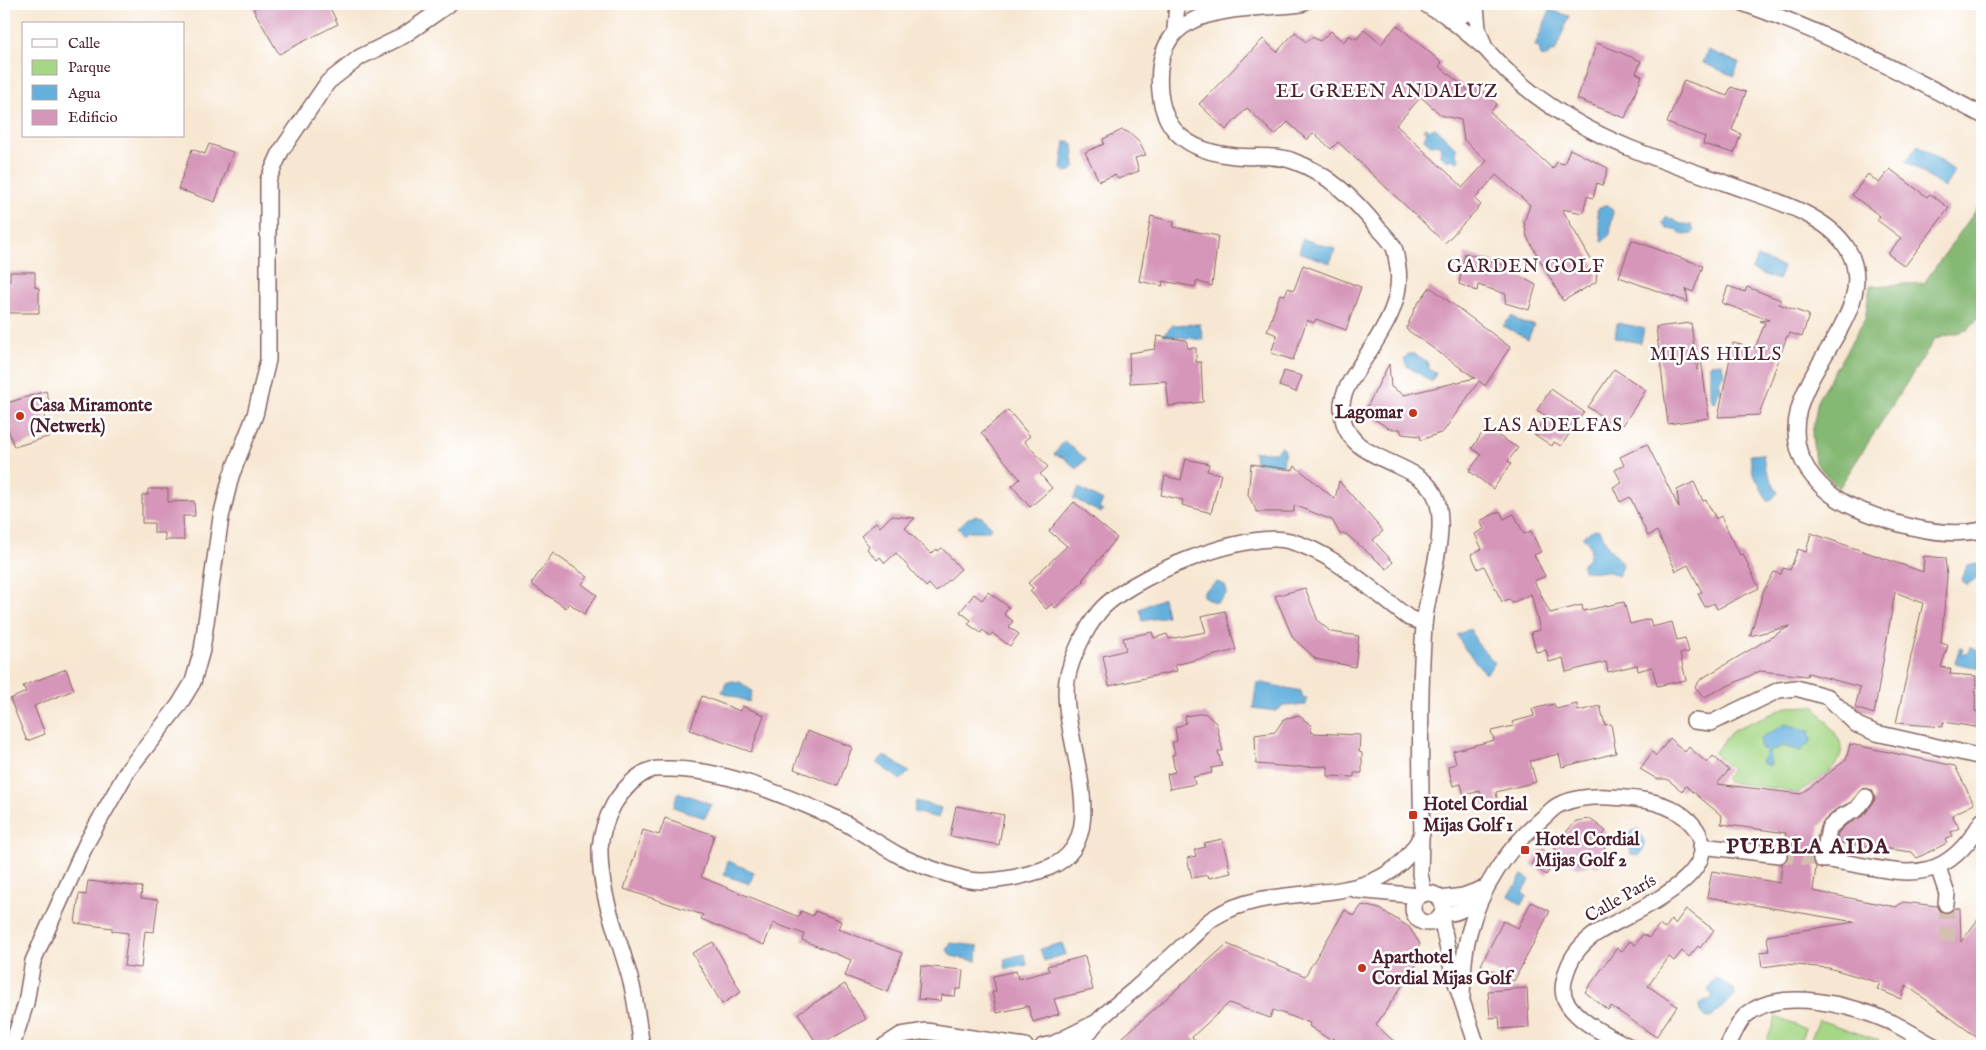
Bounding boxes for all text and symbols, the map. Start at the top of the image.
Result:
legend [22,22,185,138]
text: Calle [68,34,100,53]
text: Parque [68,58,111,77]
district label: EL GREEN ANDALUZ [1276,80,1498,104]
text: Agua [67,84,101,103]
text: Edificio [68,108,118,127]
district label: GARDEN GOLF [1447,255,1605,279]
district label: MIJAS HILLS [1650,343,1782,367]
place label: Casa Miramonte (Netwerk) [30,395,153,439]
place label: Lagomar [1335,402,1403,425]
marker: Lagomar [1407,407,1419,419]
marker: Casa Miramonte (Netwerk) [14,410,26,422]
district label: LAS ADELFAS [1483,414,1623,438]
place label: Hotel Cordial Mijas Golf 1 [1423,794,1528,838]
marker: Hotel Cordial Mijas Golf 1 [1407,809,1419,821]
place label: Hotel Cordial Mijas Golf 2 [1535,829,1640,873]
district label: PUEBLA AIDA [1726,833,1890,861]
marker: Hotel Cordial Mijas Golf 2 [1519,844,1531,856]
street label: Calle París [1581,869,1661,929]
place label: Aparthotel Cordial Mijas Golf [1371,947,1515,991]
marker: Aparthotel Cordial Mijas Golf [1356,962,1368,974]

